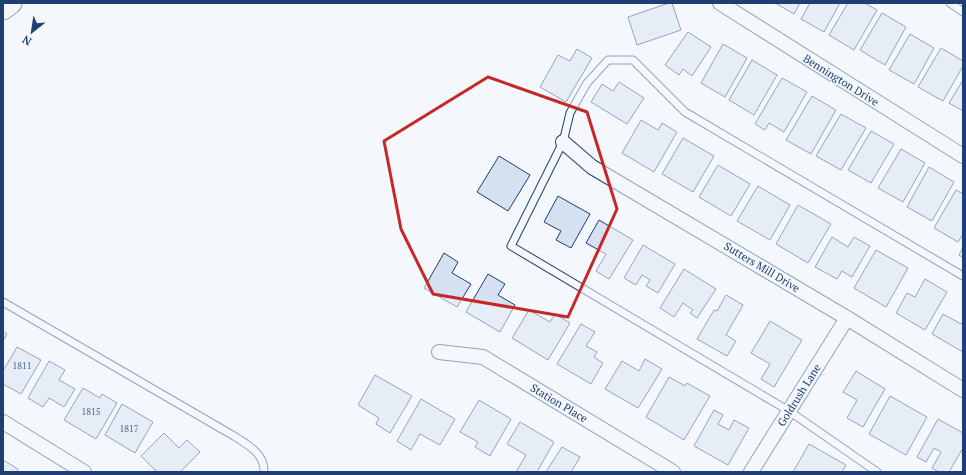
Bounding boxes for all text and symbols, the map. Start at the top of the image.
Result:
north arrow [12,12,52,52]
text: N [19,32,34,49]
street label: Bennington Drive [801,51,882,109]
street label: Sutters Mill Drive [722,239,803,295]
house number: 1811 [12,360,32,372]
street label: Goldrush Lane [774,361,824,429]
street label: Station Place [528,380,590,426]
house number: 1815 [81,406,101,418]
house number: 1817 [119,423,139,435]

